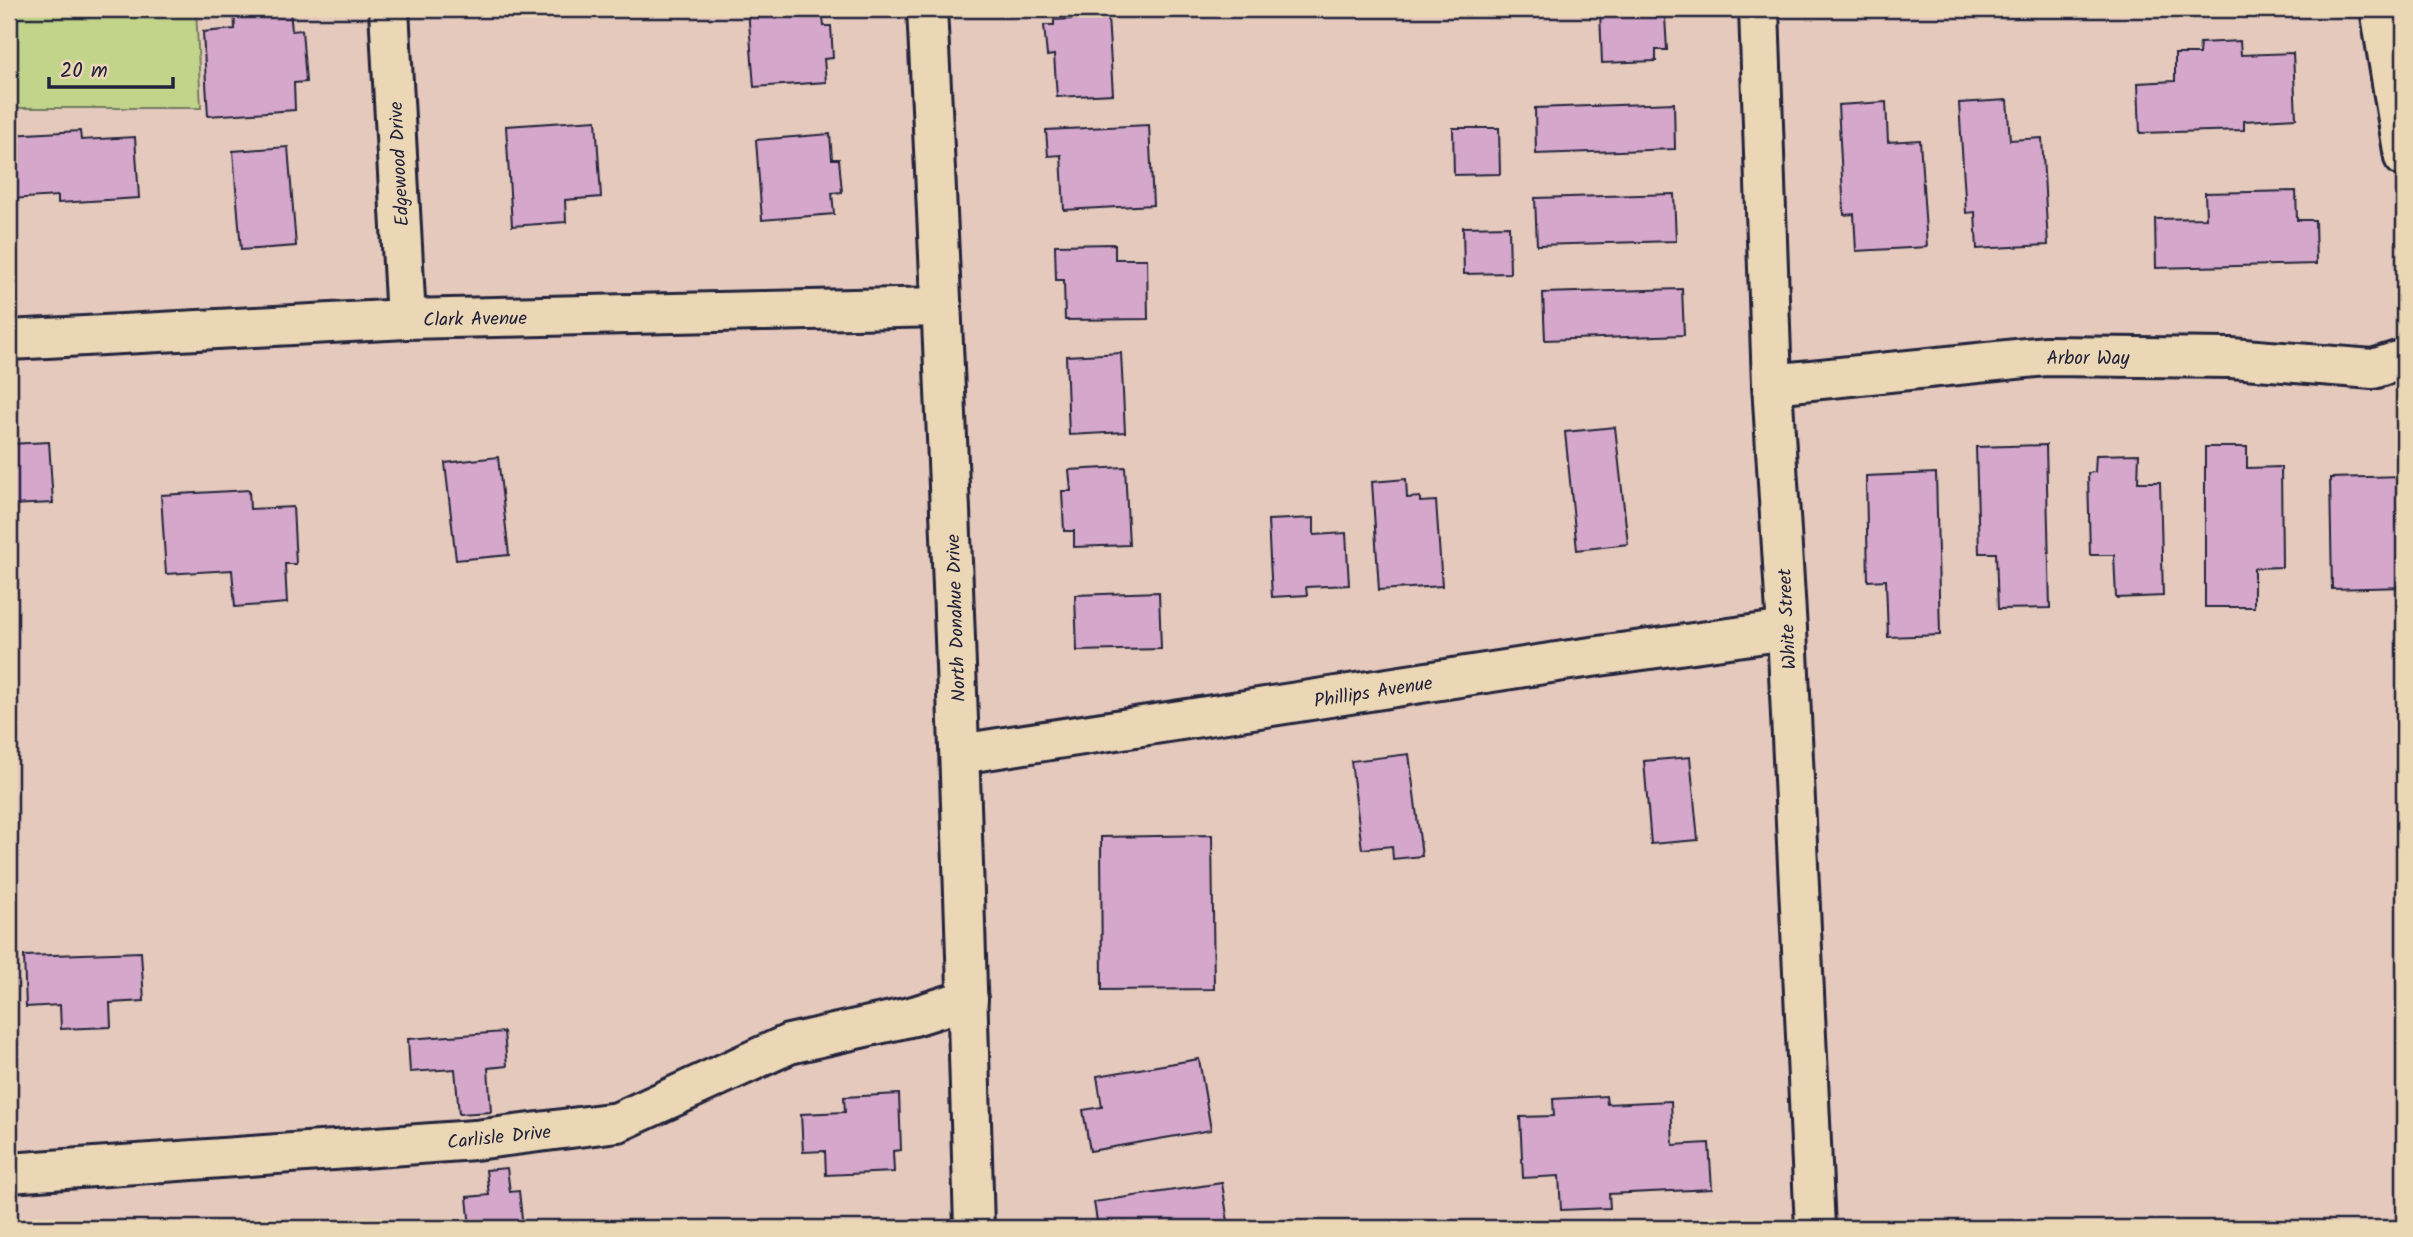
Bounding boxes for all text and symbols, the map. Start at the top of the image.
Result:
scale bar [49,46,173,90]
text: 20 m [60,55,108,88]
street label: Edgewood Drive [382,100,418,227]
street label: Clark Avenue [423,304,528,336]
street label: Arbor Way [2046,344,2131,374]
street label: North Donahue Drive [939,533,975,702]
street label: White Street [1770,567,1806,670]
street label: Phillips Avenue [1312,669,1435,717]
street label: Carlisle Drive [446,1118,553,1158]

